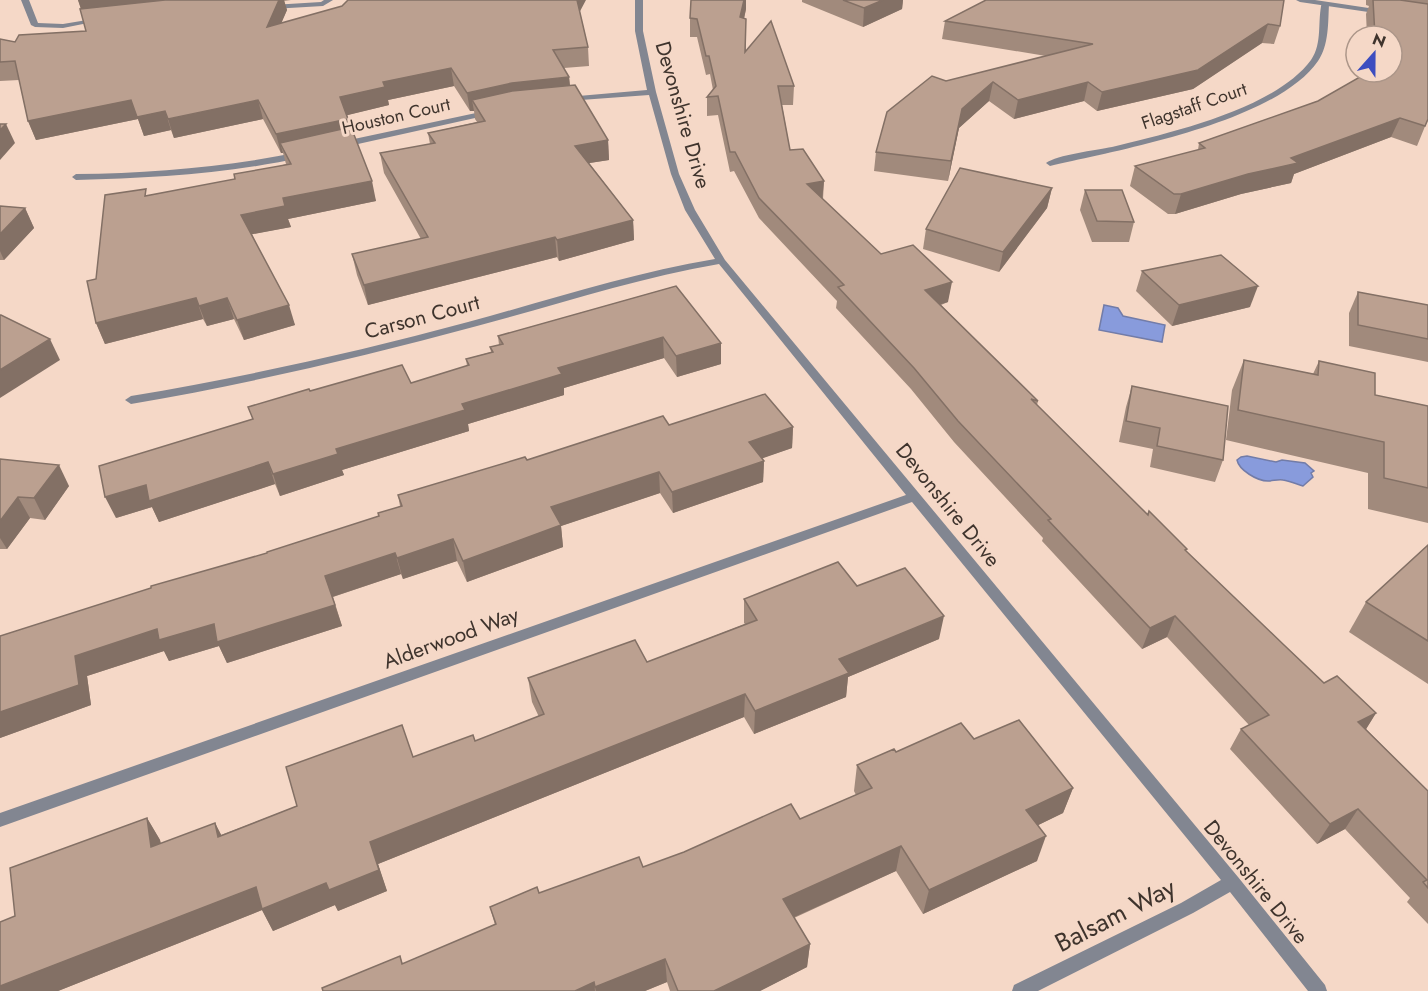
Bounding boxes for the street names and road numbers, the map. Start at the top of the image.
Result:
street label: Devonshire Drive [648,38,718,192]
street label: Flagstaff Court [1138,76,1251,136]
street label: Houston Court [339,91,453,141]
street label: Carson Court [361,287,483,347]
street label: Devonshire Drive [889,437,1008,574]
street label: Alderwood Way [379,599,524,676]
street label: Devonshire Drive [1197,814,1316,951]
street label: Balsam Way [1048,868,1182,962]

